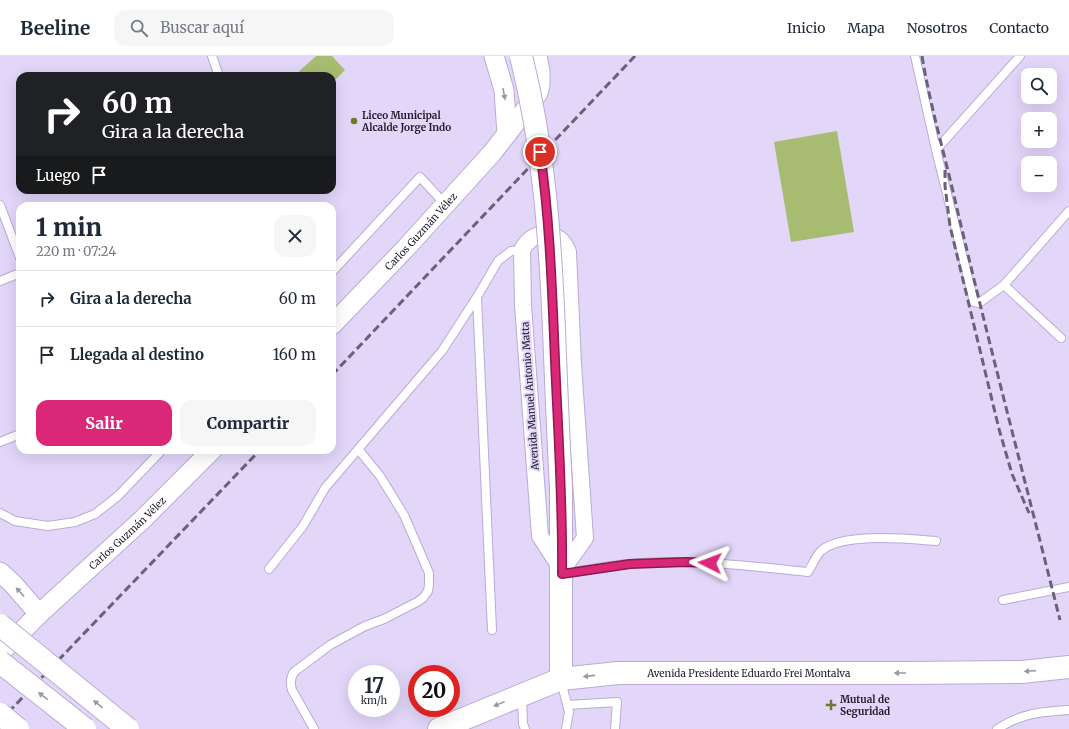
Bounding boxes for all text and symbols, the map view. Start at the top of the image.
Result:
search box [114,10,394,46]
text: Beeline [20,16,90,40]
icon: search [128,17,150,39]
text: Buscar aquí [160,18,244,37]
text: Inicio [787,19,825,37]
text: Mapa [847,19,885,37]
text: Nosotros [907,19,967,37]
text: Contacto [989,19,1049,37]
map controls [1021,68,1057,192]
button: search [1021,68,1057,104]
text: 60 m [102,85,172,121]
one-way arrow [501,87,507,100]
icon: right [36,88,88,140]
place label: Liceo Municipal Alcalde Jorge Indo [361,109,451,134]
button: + [1021,112,1057,148]
marker: Liceo Municipal Alcalde Jorge Indo [349,116,359,126]
text: Gira a la derecha [102,120,244,143]
pin [523,135,557,169]
icon: arrive [529,141,551,163]
button: − [1021,156,1057,192]
icon: arrive [88,164,110,186]
text: Luego [36,166,80,185]
street label: Carlos Guzmán Vélez [382,189,460,273]
text: 1 min [36,212,102,243]
button: close [274,215,316,257]
text: 220 m · 07:24 [36,243,116,260]
icon: right [36,288,58,310]
text: Gira a la derecha [70,289,192,308]
text: 60 m [279,289,316,308]
street label: Avenida Manuel Antonio Matta [518,321,542,472]
icon: arrive [36,344,58,366]
text: Llegada al destino [70,345,204,364]
text: 160 m [273,345,316,364]
button: Salir [36,400,172,446]
button: Compartir [180,400,316,446]
street label: Carlos Guzmán Vélez [86,493,169,572]
position arrow [689,542,731,584]
one-way arrow [16,587,25,597]
speed limit sign: 20 [408,665,460,717]
street label: Avenida Presidente Eduardo Frei Montalva [646,667,851,680]
one-way arrow [1024,668,1036,674]
one-way arrow [893,670,906,676]
text: 17 [364,673,384,698]
one-way arrow [583,673,595,679]
one-way arrow [38,692,49,700]
place label: Mutual de Seguridad [840,693,890,718]
text: km/h [361,694,387,707]
marker: Mutual de Seguridad [825,699,837,711]
one-way arrow [93,700,104,709]
one-way arrow [492,702,504,708]

